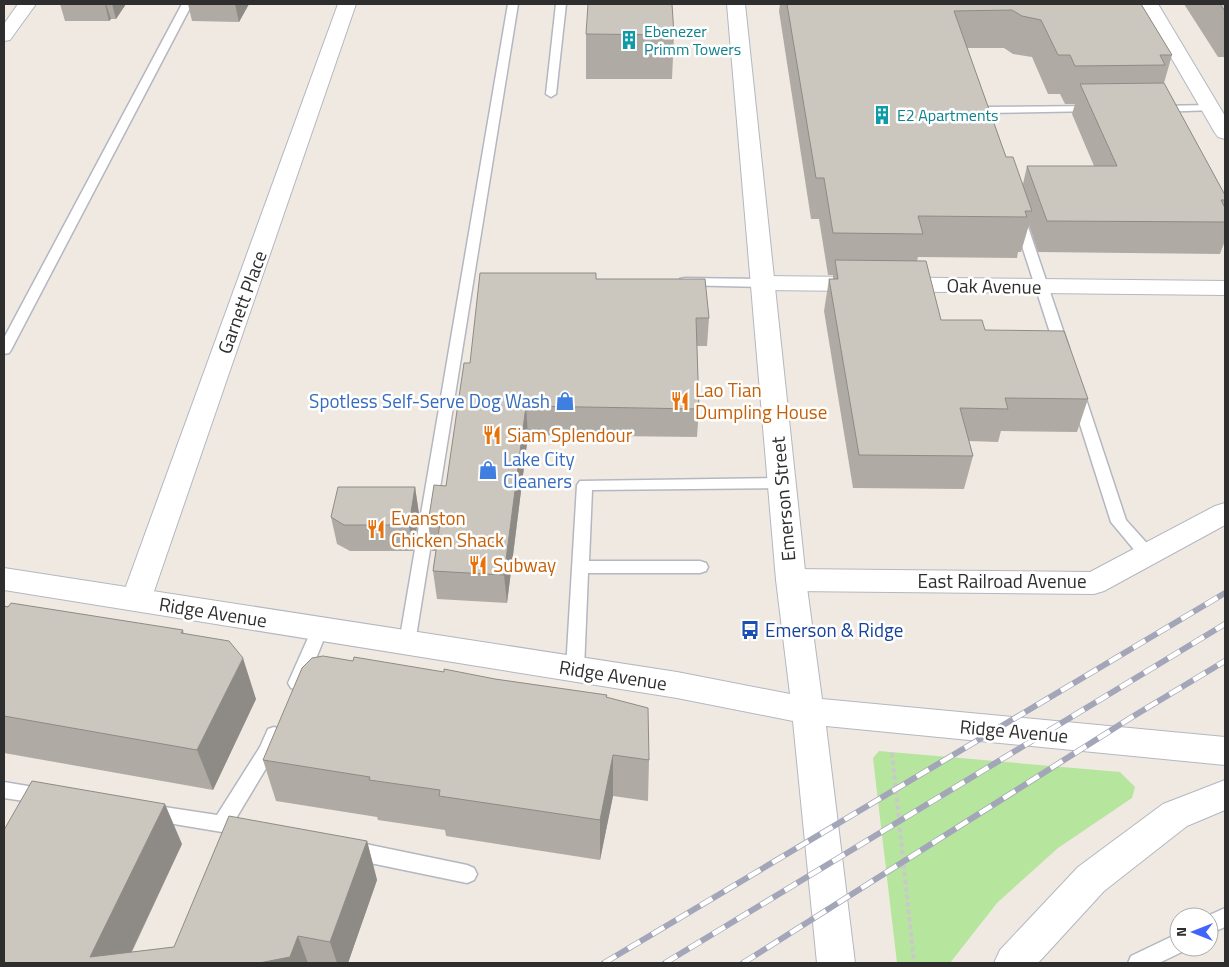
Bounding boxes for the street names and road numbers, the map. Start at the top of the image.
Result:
street label: Garnett Place [209,246,274,358]
street label: Oak Avenue [946,270,1042,301]
street label: Emerson Street [763,435,802,562]
street label: East Railroad Avenue [917,566,1087,595]
street label: Ridge Avenue [157,589,269,634]
street label: Ridge Avenue [557,652,669,697]
street label: Ridge Avenue [959,711,1070,750]

